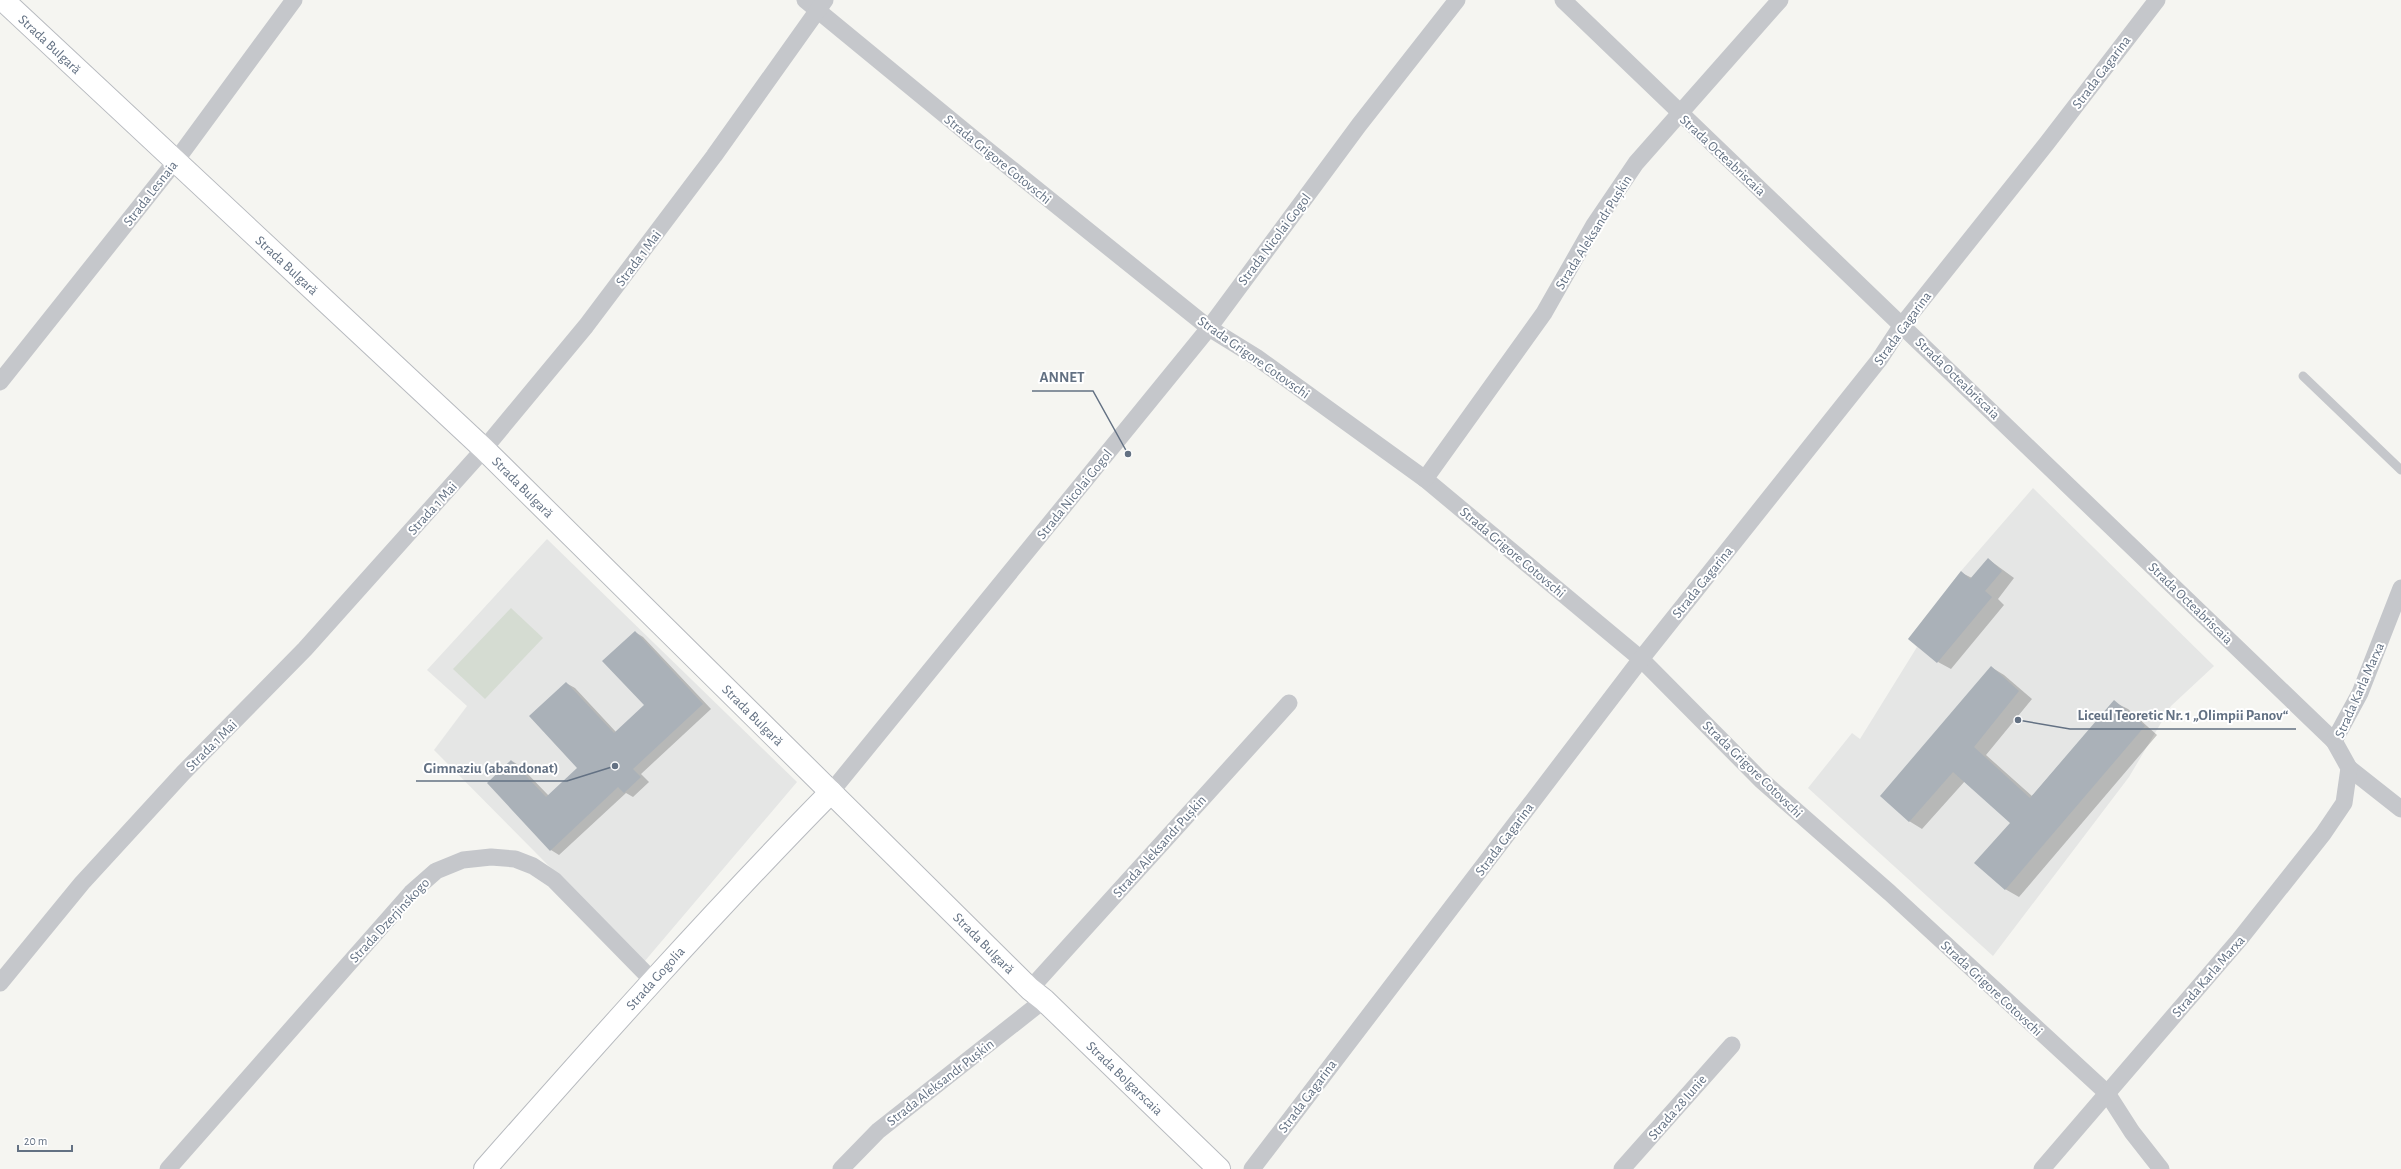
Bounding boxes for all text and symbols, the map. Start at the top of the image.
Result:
street label: Strada Bulgară [15,12,84,77]
street label: Strada Gagarina [2070,33,2134,112]
street label: Strada Grigore Cotovschi [941,113,1053,207]
street label: Strada Octeabriscaia [1677,113,1768,199]
street label: Strada Lesnaia [121,158,181,229]
street label: Strada Aleksandr Pușkin [1553,173,1635,293]
street label: Strada Nicolai Gogol [1236,191,1314,288]
street label: Strada 1 Mai [613,228,664,289]
street label: Strada Bulgară [252,233,321,298]
street label: Strada Gagarina [1872,289,1934,368]
street label: Strada Grigore Cotovschi [1195,314,1312,402]
street label: Strada Octeabriscaia [1912,335,2003,423]
callout: ANNET [1032,364,1093,391]
text: ANNET [1039,370,1085,385]
street label: Strada Nicolai Gogol [1034,447,1115,542]
street label: Strada Bulgară [489,455,556,521]
street label: Strada 1 Mai [406,480,460,538]
street label: Strada Grigore Cotovschi [1457,505,1568,601]
street label: Strada Gagarina [1670,544,1736,621]
street label: Strada Octeabriscaia [2145,560,2236,648]
street label: Strada Karla Marxa [2333,640,2387,740]
street label: Strada Bulgară [719,683,786,749]
callout: Liceul Teoretic Nr. 1 „Olimpii Panov“ [2070,702,2296,729]
text: Liceul Teoretic Nr. 1 „Olimpii Panov“ [2078,708,2289,723]
street label: Strada 1 Mai [183,717,240,774]
street label: Strada Grigore Cotovschi [1700,719,1805,821]
callout: Gimnaziu (abandonat) [416,754,567,781]
text: Gimnaziu (abandonat) [424,761,558,776]
street label: Strada Aleksandr Pușkin [1111,793,1210,901]
street label: Strada Gagarina [1473,800,1537,879]
street label: Strada Dzerjinskogo [347,876,432,966]
street label: Strada Bulgară [950,911,1017,977]
street label: Strada Karla Marxa [2170,933,2248,1020]
street label: Strada Grigore Cotovschi [1938,938,2045,1039]
street label: Strada Gogolia [624,944,688,1013]
street label: Strada Aleksandr Pușkin [884,1037,997,1130]
street label: Strada Bolgarscaia [1084,1039,1165,1119]
street label: Strada Gagarina [1276,1057,1340,1136]
street label: Strada 28 Iunie [1646,1073,1710,1143]
scale bar [18,1127,72,1153]
text: 20 m [24,1135,47,1147]

